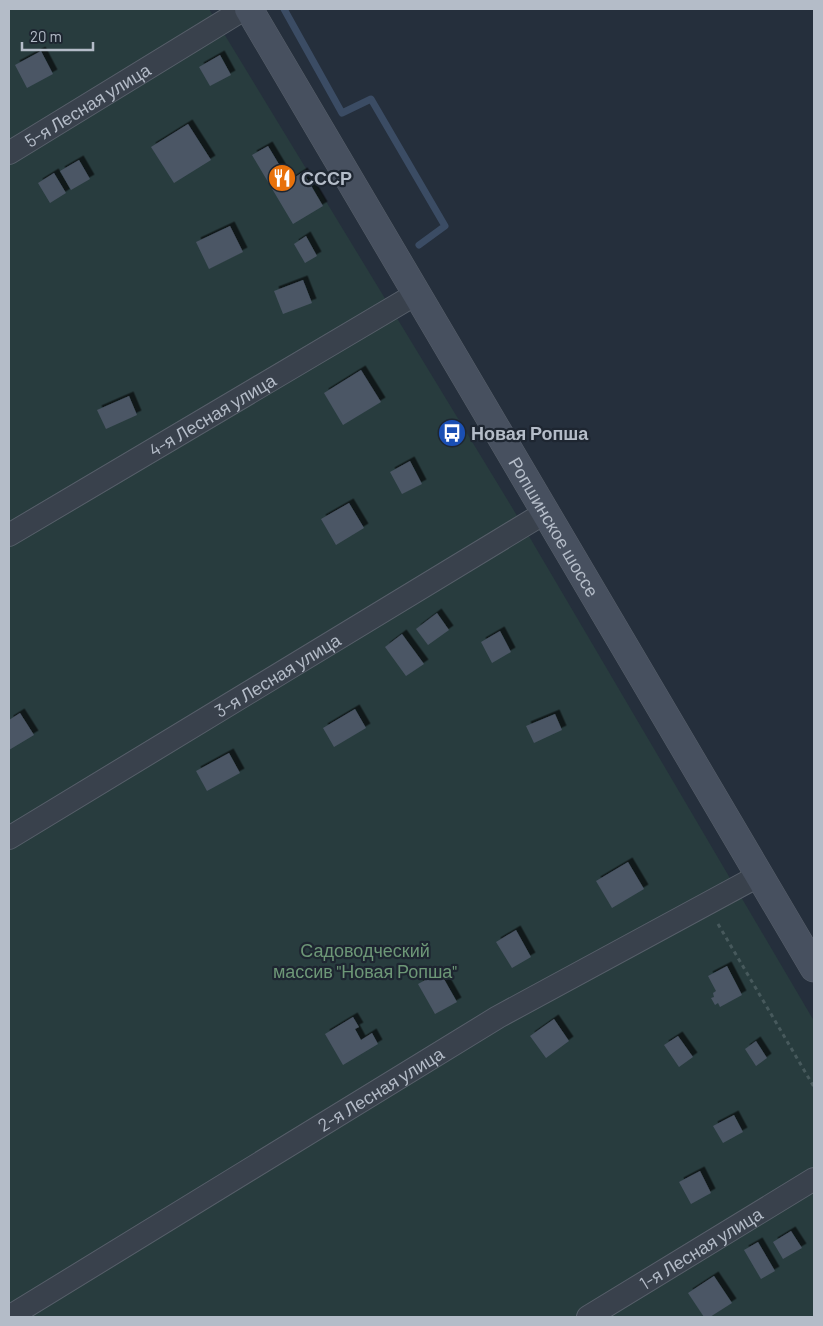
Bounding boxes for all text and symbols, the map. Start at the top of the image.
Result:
scale bar [22,20,94,52]
text: 20 m [30,27,62,45]
street label: 5-я Лесная улица [21,58,155,152]
restaurant icon: СССР [267,163,297,193]
place label: СССР [301,167,352,189]
street label: 4-я Лесная улица [144,368,280,461]
bus stop icon: Новая Ропша [437,418,467,448]
place label: Новая Ропша [471,422,589,444]
street label: Ропшинское шоссе [504,453,604,601]
street label: 3-я Лесная улица [210,628,345,722]
park label: Садоводческий массив "Новая Ропша" [273,939,457,982]
street label: 2-я Лесная улица [314,1042,449,1136]
street label: 1-я Лесная улица [635,1202,767,1294]

